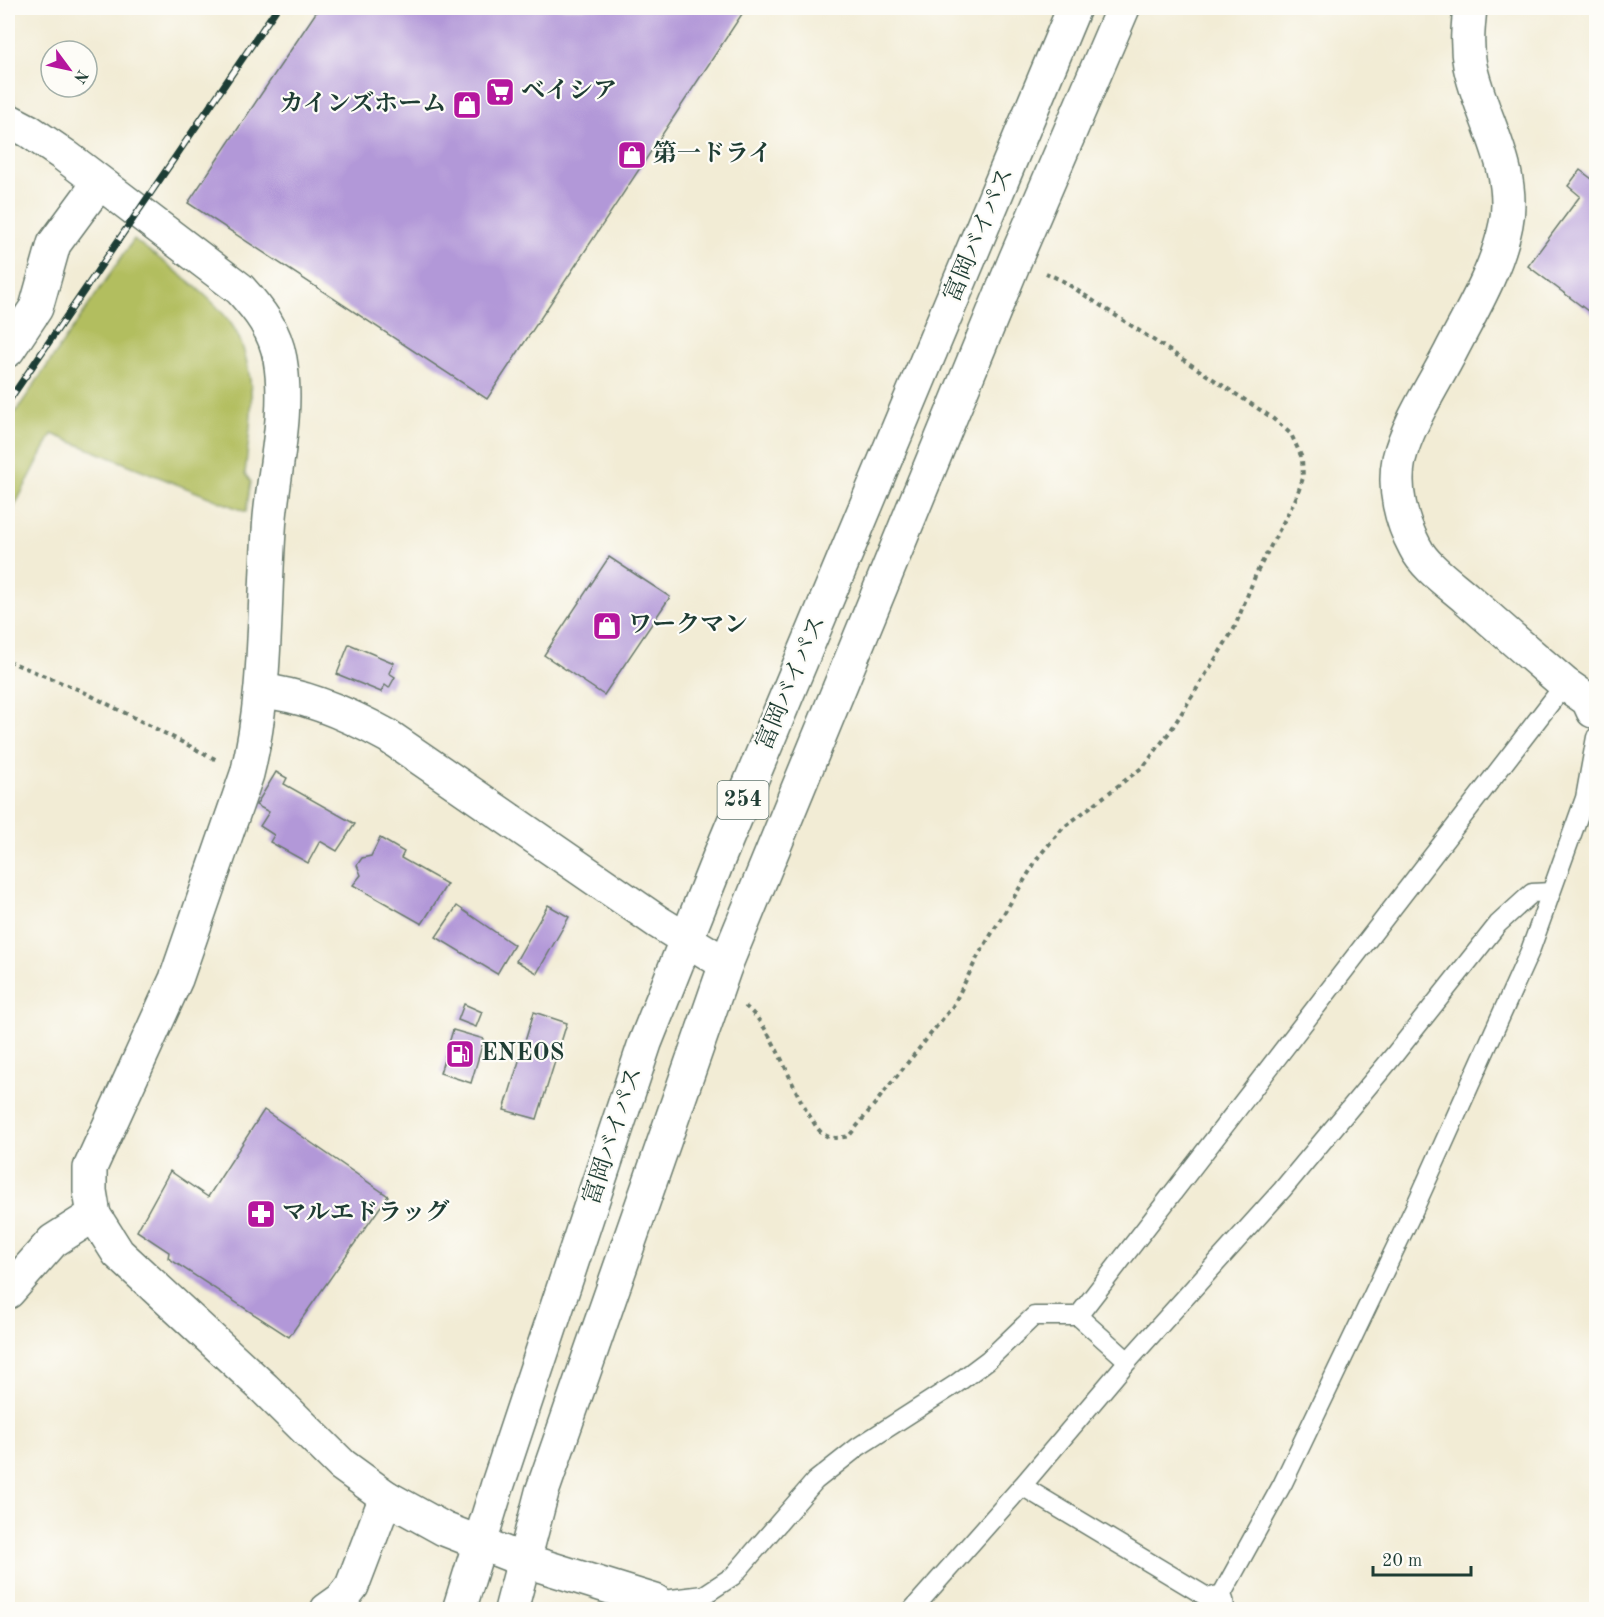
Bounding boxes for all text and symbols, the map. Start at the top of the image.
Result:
north arrow [39,39,99,99]
text: N [69,67,90,86]
supermarket icon: ベイシア [484,76,516,108]
place label: ベイシア [521,78,617,104]
shop icon: カインズホーム [451,89,483,121]
place label: カインズホーム [279,90,446,117]
shop icon: 第一ドライ [616,139,648,171]
place label: 第一ドライ [653,140,772,167]
street label: 富岡バイパス [938,163,1019,306]
shop icon: ワークマン [591,610,623,642]
street label: 富岡バイパス [750,611,831,754]
place label: ワークマン [628,612,748,638]
road number: 254 [718,781,768,819]
fuel station icon: ENEOS [444,1038,476,1070]
place label: ENEOS [481,1042,564,1066]
street label: 富岡バイパス [578,1063,648,1208]
pharmacy icon: マルエドラッグ [245,1198,277,1230]
place label: マルエドラッグ [282,1199,450,1226]
scale bar [1373,1539,1470,1577]
text: 20 m [1382,1552,1422,1570]

